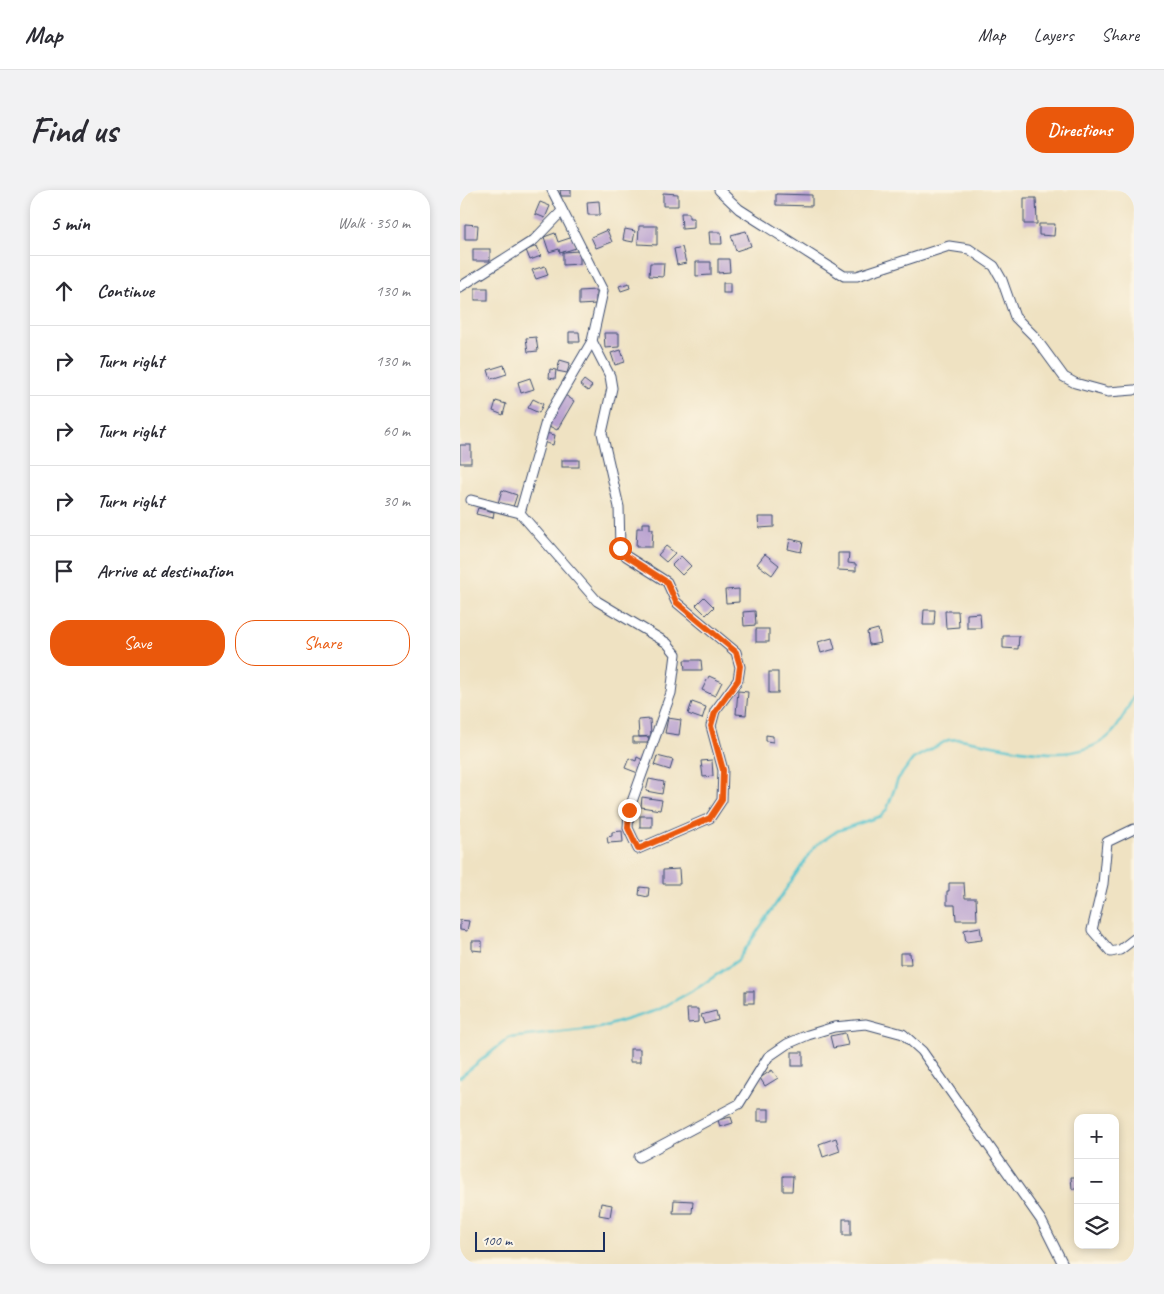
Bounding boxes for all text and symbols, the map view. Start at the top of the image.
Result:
text: Map [25,20,62,50]
text: Map [978,24,1006,46]
text: Layers [1034,24,1073,46]
text: Share [1101,24,1139,46]
button: Directions [1026,107,1134,153]
text: Find us [30,108,117,153]
text: 5 min [50,210,90,236]
text: Walk · 350 m [338,213,410,233]
icon: ahead [50,277,78,305]
text: Continue [97,279,154,303]
text: 130 m [376,281,410,301]
icon: right [50,347,78,375]
text: Turn right [97,349,164,373]
text: 130 m [376,351,410,371]
icon: right [50,417,78,445]
text: Turn right [97,419,164,443]
text: 60 m [383,421,410,441]
icon: right [50,487,78,515]
text: Turn right [97,489,164,513]
text: 30 m [383,491,410,511]
route start [609,537,632,560]
icon: arrive [50,557,78,585]
text: Arrive at destination [97,559,233,583]
button: Save [50,620,225,666]
button: Share [235,620,410,666]
route end [618,799,641,822]
map controls [1074,1114,1119,1249]
button: + [1074,1114,1119,1159]
button: − [1074,1159,1119,1204]
button: layers [1074,1204,1119,1249]
scale bar [475,1229,605,1252]
text: 100 m [482,1232,512,1249]

